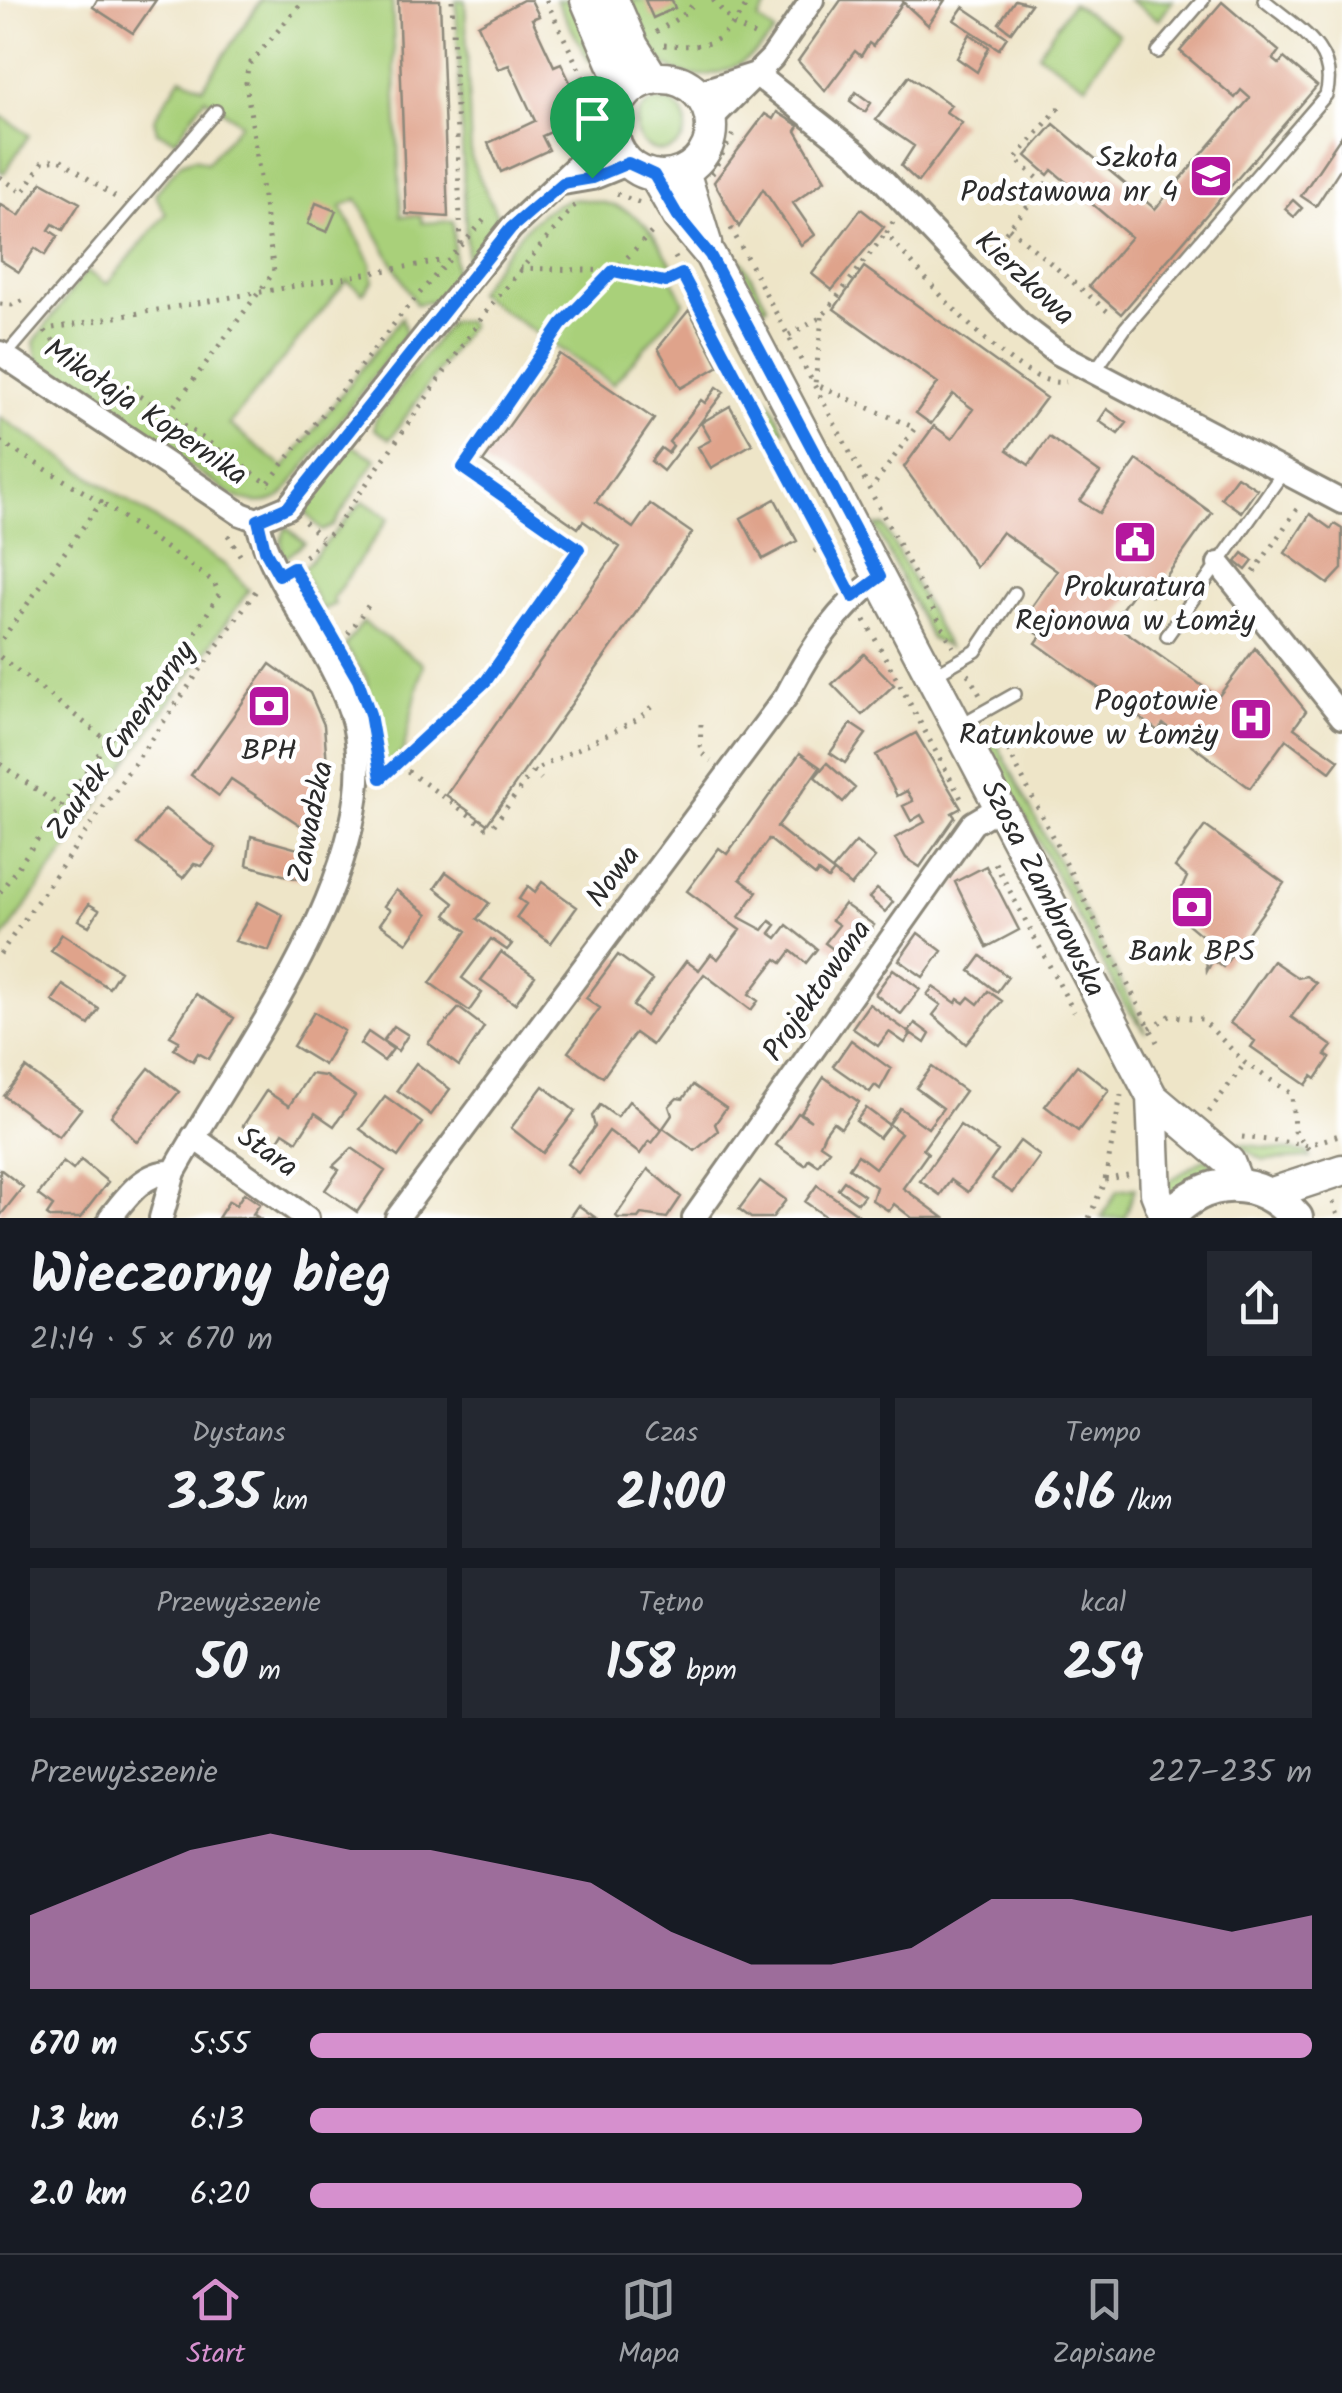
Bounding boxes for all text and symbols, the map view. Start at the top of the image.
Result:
pin [550,76,635,179]
icon: arrive [565,91,620,146]
place label: Szkoła Podstawowa nr 4 [960,135,1178,217]
school or university icon: Szkoła Podstawowa nr 4 [1188,153,1234,199]
street label: Kierzkowa [962,219,1086,339]
street label: Mikołaja Kopernika [33,327,257,499]
public building icon: Prokuratura Rejonowa w Łomży [1112,519,1158,565]
place label: Prokuratura Rejonowa w Łomży [1015,564,1256,646]
street label: Zaułek Cmentarny [35,630,209,851]
place label: Pogotowie Ratunkowe w Łomży [959,678,1219,760]
bank icon: BPH [246,683,292,729]
hospital icon: Pogotowie Ratunkowe w Łomży [1228,696,1274,742]
place label: BPH [241,728,297,776]
street label: Zawadzka [276,757,348,887]
street label: Szosa Zambrowska [966,772,1118,1006]
street label: Nowa [574,835,654,919]
bank icon: Bank BPS [1169,884,1215,930]
street label: Projektowana [751,910,885,1072]
place label: Bank BPS [1129,929,1255,977]
street label: Stara [226,1115,308,1191]
text: Wieczorny bieg [30,1234,392,1321]
button: share [1207,1251,1312,1356]
text: 21:14 · 5 × 670 m [30,1315,273,1366]
text: Dystans [192,1411,286,1456]
text: Czas [644,1411,698,1456]
text: Tempo [1065,1411,1141,1456]
text: 3.35 [169,1456,261,1536]
text: 21:00 [617,1456,725,1536]
text: 6:16 [1034,1456,1116,1536]
text: km [261,1479,308,1524]
text: /km [1116,1479,1172,1524]
text: Przewyższenie [156,1581,321,1626]
text: Tętno [638,1581,704,1626]
text: kcal [1081,1581,1126,1626]
text: 50 [196,1626,247,1706]
text: 158 [605,1626,675,1706]
text: 259 [1063,1626,1143,1706]
text: m [247,1649,281,1694]
text: bpm [675,1649,737,1694]
text: Przewyższenie [30,1748,218,1799]
text: 227–235 m [1148,1748,1312,1799]
text: 670 m [30,2020,117,2071]
text: 5:55 [190,2020,249,2071]
text: 1.3 km [30,2095,119,2146]
text: 6:13 [190,2095,244,2146]
text: 2.0 km [30,2170,127,2221]
text: 6:20 [190,2170,250,2221]
tab: Start [186,2272,245,2377]
tab: Mapa [618,2272,680,2377]
tab: Zapisane [1053,2272,1156,2377]

